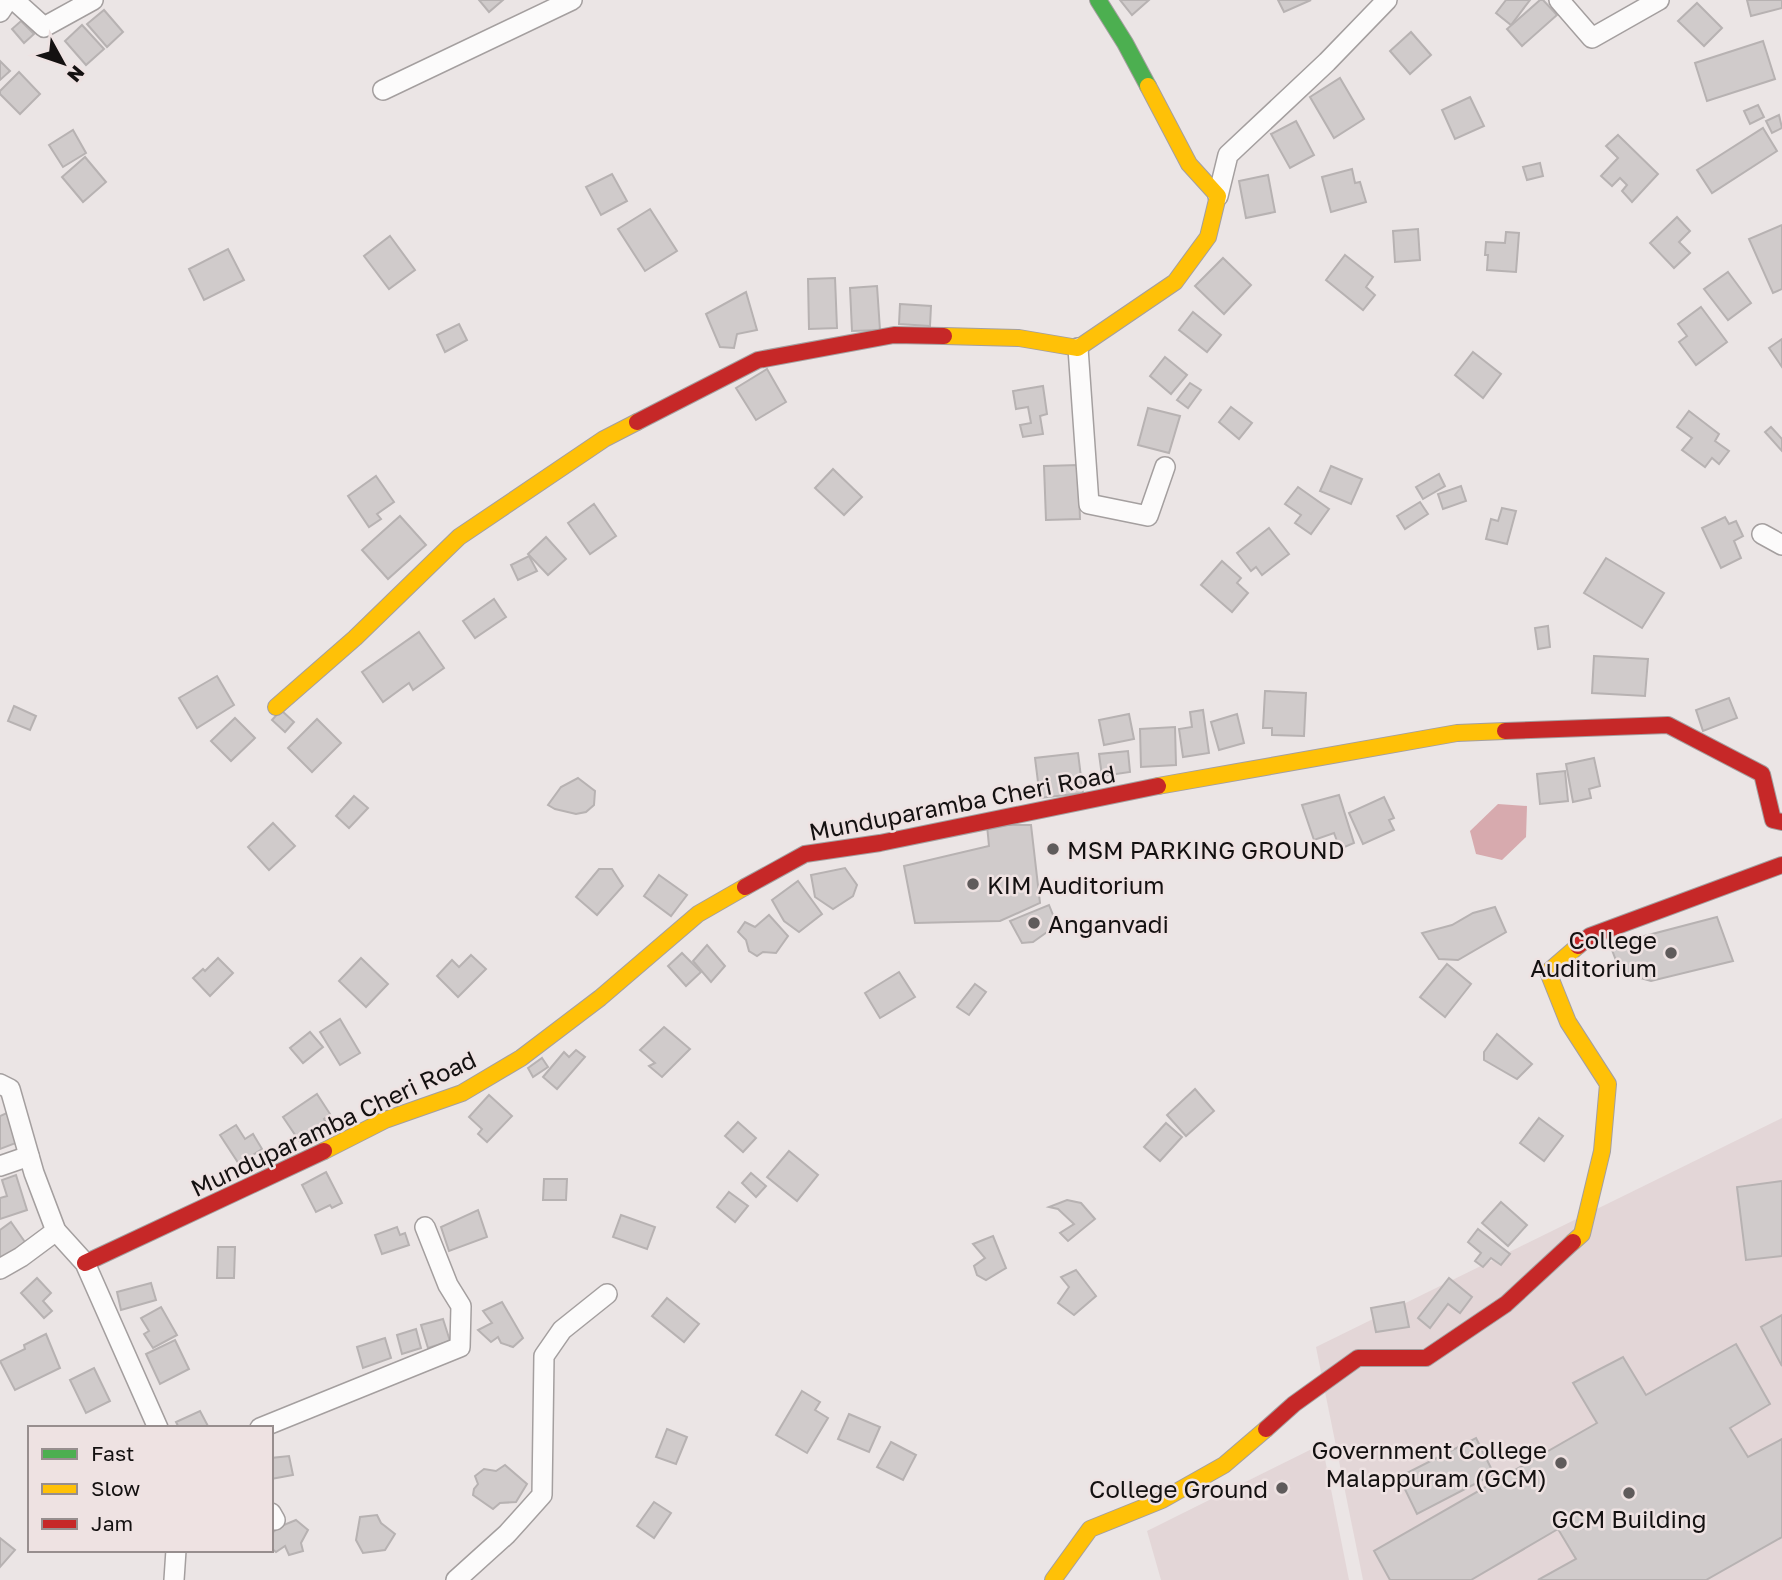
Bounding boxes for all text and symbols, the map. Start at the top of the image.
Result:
north arrow [28,28,98,98]
text: N [63,61,90,87]
street label: Munduparamba Cheri Road [806,758,1118,846]
place label: MSM PARKING GROUND [1067,835,1345,864]
marker: MSM PARKING GROUND [1045,841,1061,857]
place label: KIM Auditorium [987,870,1165,899]
marker: KIM Auditorium [965,876,981,892]
place label: Anganvadi [1048,909,1169,938]
marker: Anganvadi [1026,915,1042,931]
place label: College Auditorium [1530,925,1657,982]
marker: College Auditorium [1663,945,1679,961]
street label: Munduparamba Cheri Road [186,1044,480,1202]
legend [28,1426,273,1552]
place label: Government College Malappuram (GCM) [1311,1435,1547,1492]
text: Fast [91,1440,134,1466]
marker: Government College Malappuram (GCM) [1553,1455,1569,1471]
place label: College Ground [1089,1474,1268,1503]
text: Slow [91,1475,140,1501]
marker: College Ground [1274,1480,1290,1496]
marker: GCM Building [1621,1485,1637,1501]
place label: GCM Building [1551,1504,1707,1533]
text: Jam [91,1510,133,1536]

